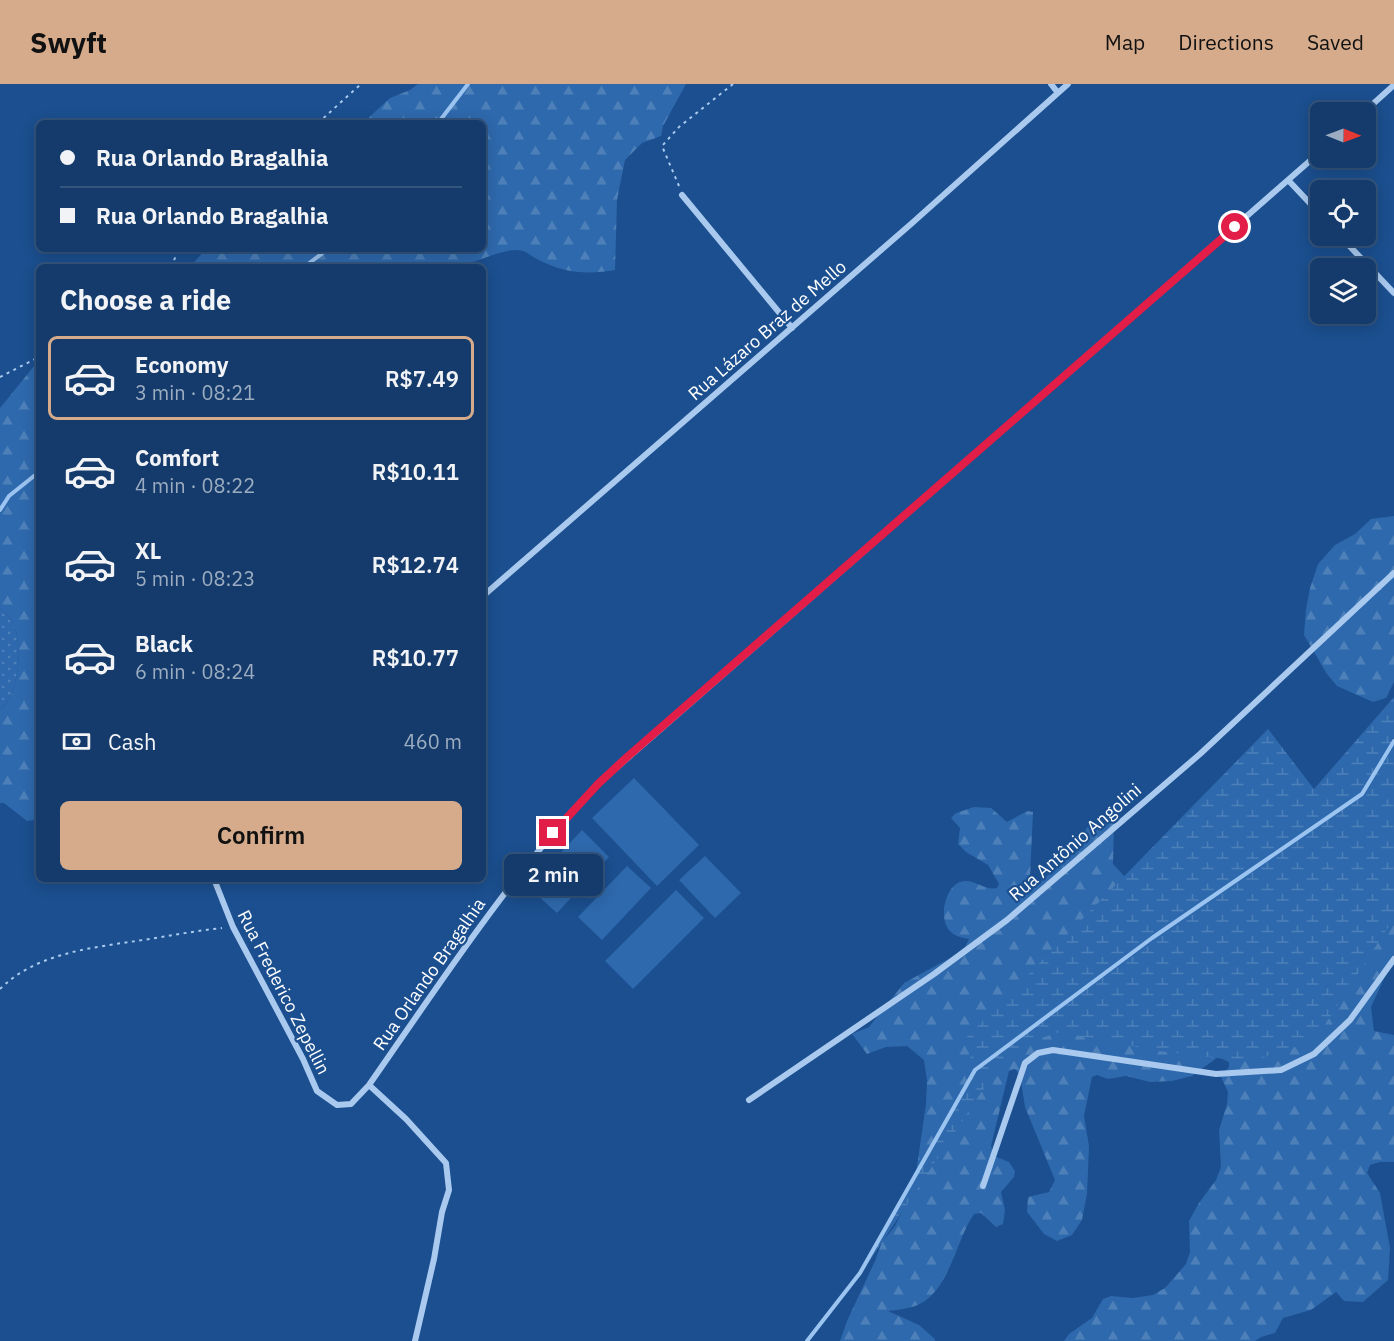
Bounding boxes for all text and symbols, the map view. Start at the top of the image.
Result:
text: Swyft [30,24,107,61]
text: Map [1105,28,1145,56]
text: Directions [1178,28,1274,56]
text: Saved [1307,28,1364,56]
north arrow [1310,102,1376,168]
map controls [1310,102,1376,324]
text: Rua Orlando Bragalhia [96,143,329,172]
button: locate [1310,180,1376,246]
text: Rua Orlando Bragalhia [96,201,329,230]
route start [1221,213,1248,240]
street label: Rua Lázaro Braz de Mello [683,255,851,405]
button: layers [1310,258,1376,324]
text: Choose a ride [60,282,231,317]
text: Economy [135,350,229,379]
icon: car [63,351,117,405]
text: R$7.49 [385,364,459,393]
text: 3 min · 08:21 [135,379,255,406]
text: Comfort [135,443,219,472]
icon: car [63,444,117,498]
text: R$10.11 [372,457,459,486]
text: 4 min · 08:22 [135,472,255,499]
text: XL [135,536,161,565]
icon: car [63,537,117,591]
text: R$12.74 [372,550,459,579]
text: 5 min · 08:23 [135,565,255,592]
text: Black [135,629,193,658]
icon: car [63,630,117,684]
text: R$10.77 [372,643,459,672]
text: 6 min · 08:24 [135,658,255,685]
icon: cash [60,725,93,758]
text: Cash [108,727,157,756]
text: 460 m [404,728,462,755]
street label: Rua Antônio Angolini [1004,778,1146,906]
button: Confirm [60,801,462,870]
route end [539,819,566,846]
callout: 2 min [504,854,602,896]
text: 2 min [528,861,579,888]
street label: Rua Orlando Bragalhia [368,893,490,1055]
street label: Rua Frederico Zepellin [233,906,335,1078]

